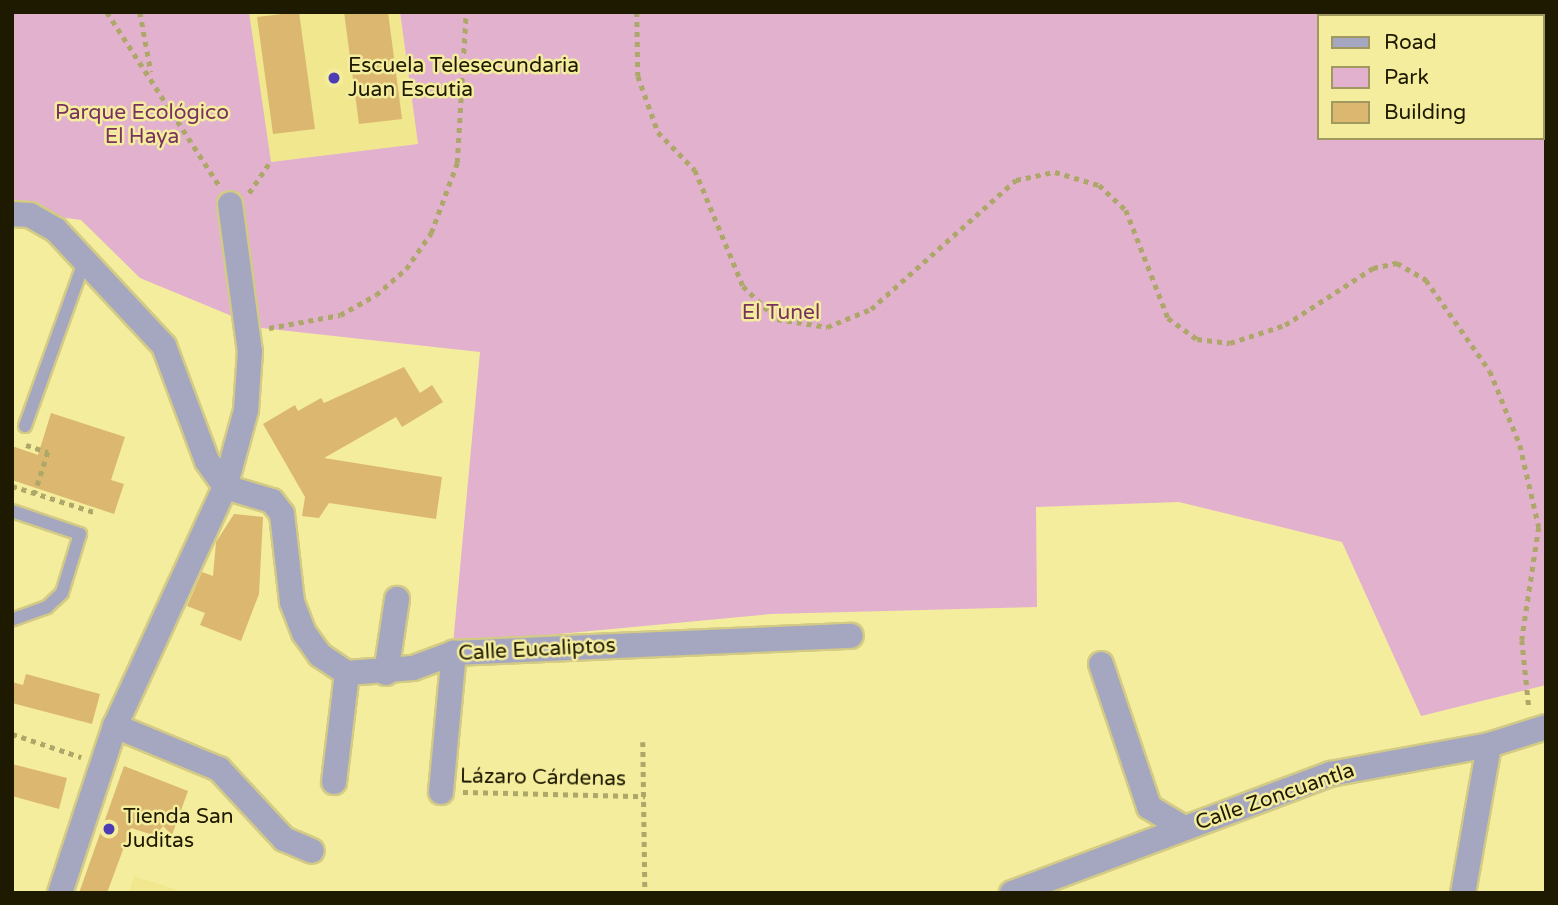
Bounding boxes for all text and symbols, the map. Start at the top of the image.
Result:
legend [1316,14,1544,140]
text: Road [1384,30,1437,55]
place label: Escuela Telesecundaria Juan Escutia [348,53,579,103]
text: Park [1384,65,1429,90]
marker: Escuela Telesecundaria Juan Escutia [326,70,342,86]
park label: Parque Ecológico El Haya [55,100,229,150]
text: Building [1384,100,1466,125]
park label: El Tunel [742,300,820,326]
street label: Calle Eucaliptos [458,633,616,667]
street label: Calle Zoncuantla [1192,758,1358,836]
street label: Lázaro Cárdenas [460,764,626,792]
place label: Tienda San Juditas [123,804,234,854]
marker: Tienda San Juditas [101,821,117,837]

